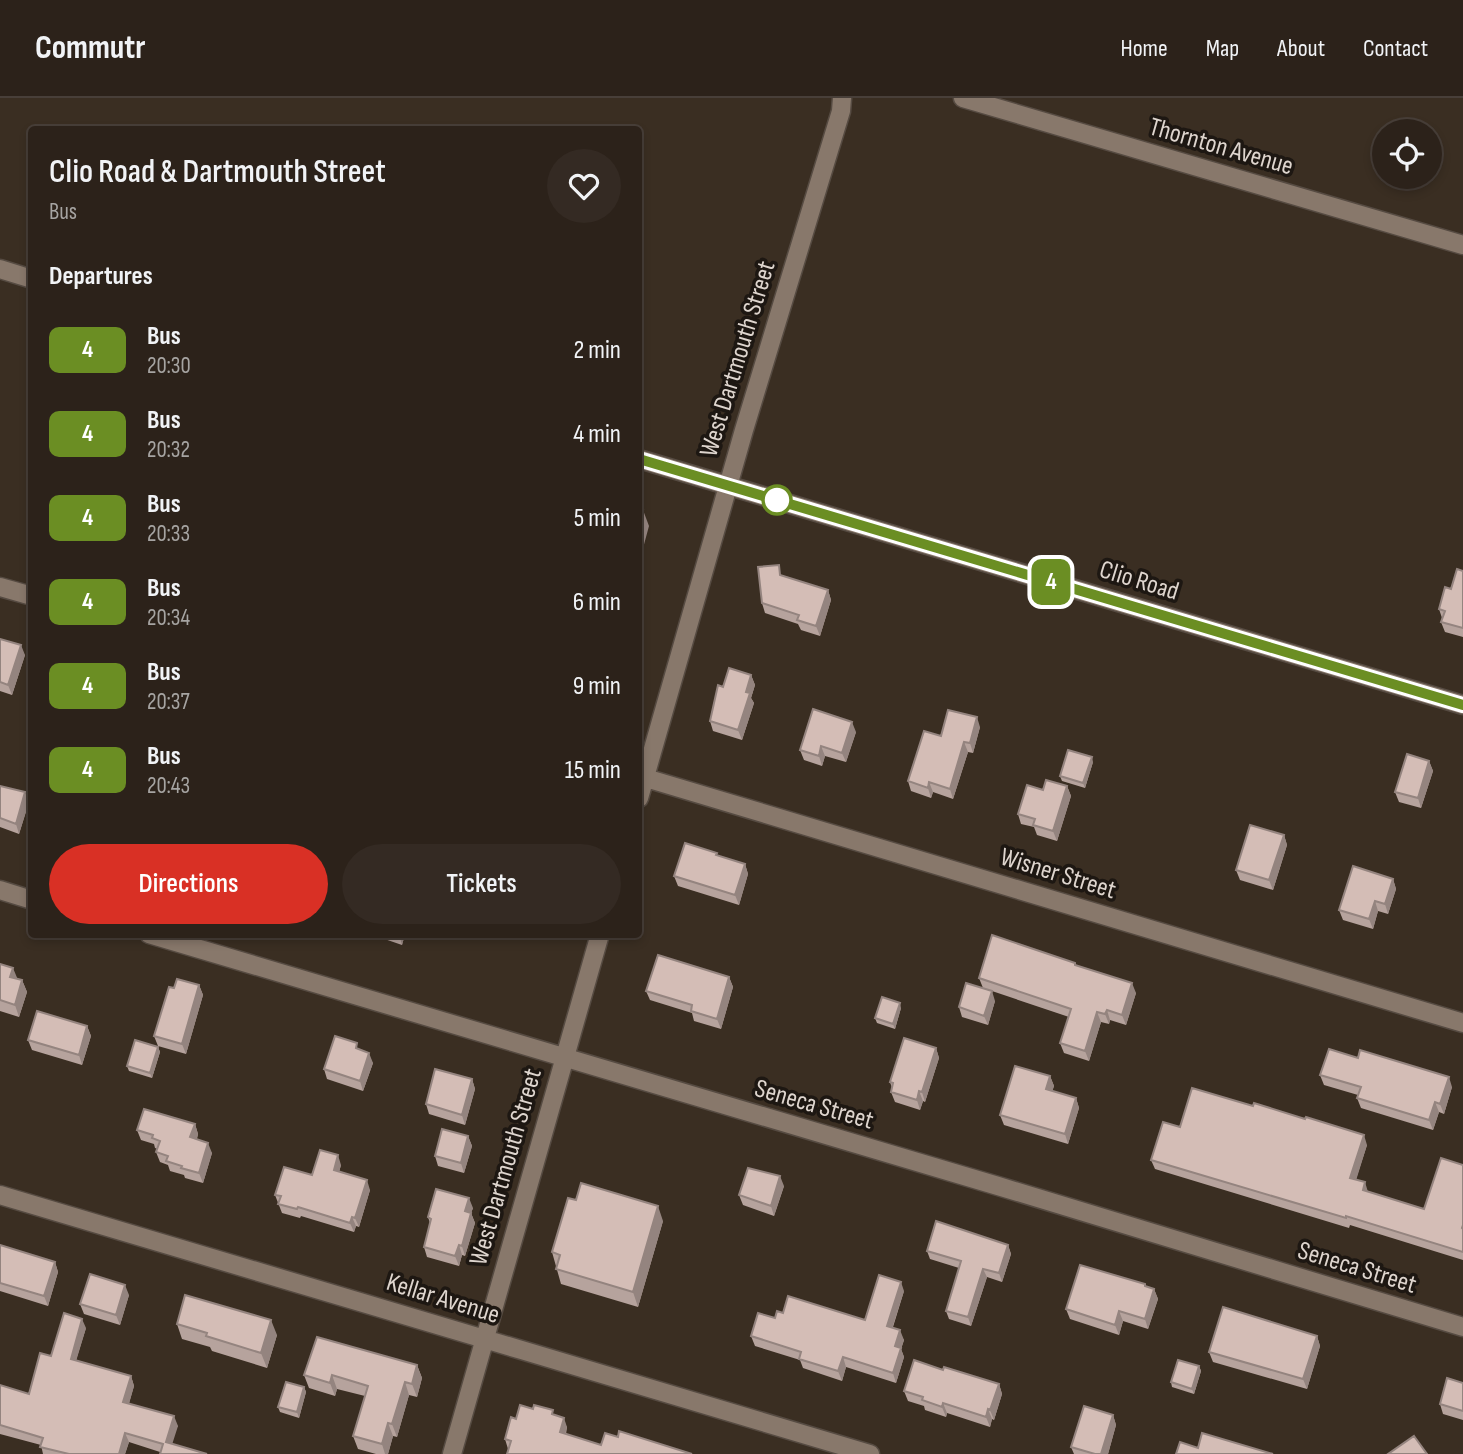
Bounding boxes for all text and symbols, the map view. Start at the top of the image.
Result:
text: Commutr [35,28,145,68]
text: Home [1120,34,1168,63]
text: Map [1206,34,1239,63]
text: About [1277,34,1325,63]
text: Contact [1363,34,1428,63]
street label: Thornton Avenue [1145,112,1297,182]
map controls [1372,119,1442,189]
button: locate [1372,119,1442,189]
button: heart [547,149,621,223]
text: Clio Road & Dartmouth Street [49,152,386,192]
text: Bus [49,198,77,226]
street label: West Dartmouth Street [693,257,783,461]
text: Departures [49,261,153,292]
text: Bus [147,321,181,352]
text: 4 [82,335,93,364]
text: 2 min [573,335,621,366]
text: 20:30 [147,352,191,380]
text: Bus [147,405,181,436]
text: 4 [82,419,93,448]
text: 4 min [573,419,621,450]
text: 20:32 [147,436,190,464]
unlabelled marker [762,485,792,515]
text: Bus [147,489,181,520]
text: 4 [82,503,93,532]
text: 5 min [574,503,621,534]
text: 20:33 [147,520,190,548]
street label: Clio Road [1096,554,1182,608]
line badge: 4 [1028,559,1074,605]
text: 4 [1045,567,1057,596]
text: Bus [147,573,181,604]
text: 4 [82,587,93,616]
text: 6 min [573,587,621,618]
text: 20:34 [147,604,190,632]
text: Bus [147,657,181,688]
text: 4 [82,671,93,700]
text: 9 min [573,671,621,702]
text: 20:37 [147,688,190,716]
text: Bus [147,741,181,772]
text: 4 [82,755,93,784]
text: 15 min [565,755,621,786]
text: 20:43 [147,772,190,800]
street label: Wisner Street [997,842,1120,906]
button: Directions [49,844,328,924]
button: Tickets [342,844,621,924]
street label: West Dartmouth Street [463,1065,549,1269]
street label: Seneca Street [751,1073,877,1137]
street label: Seneca Street [1294,1235,1420,1301]
street label: Kellar Avenue [383,1267,503,1331]

